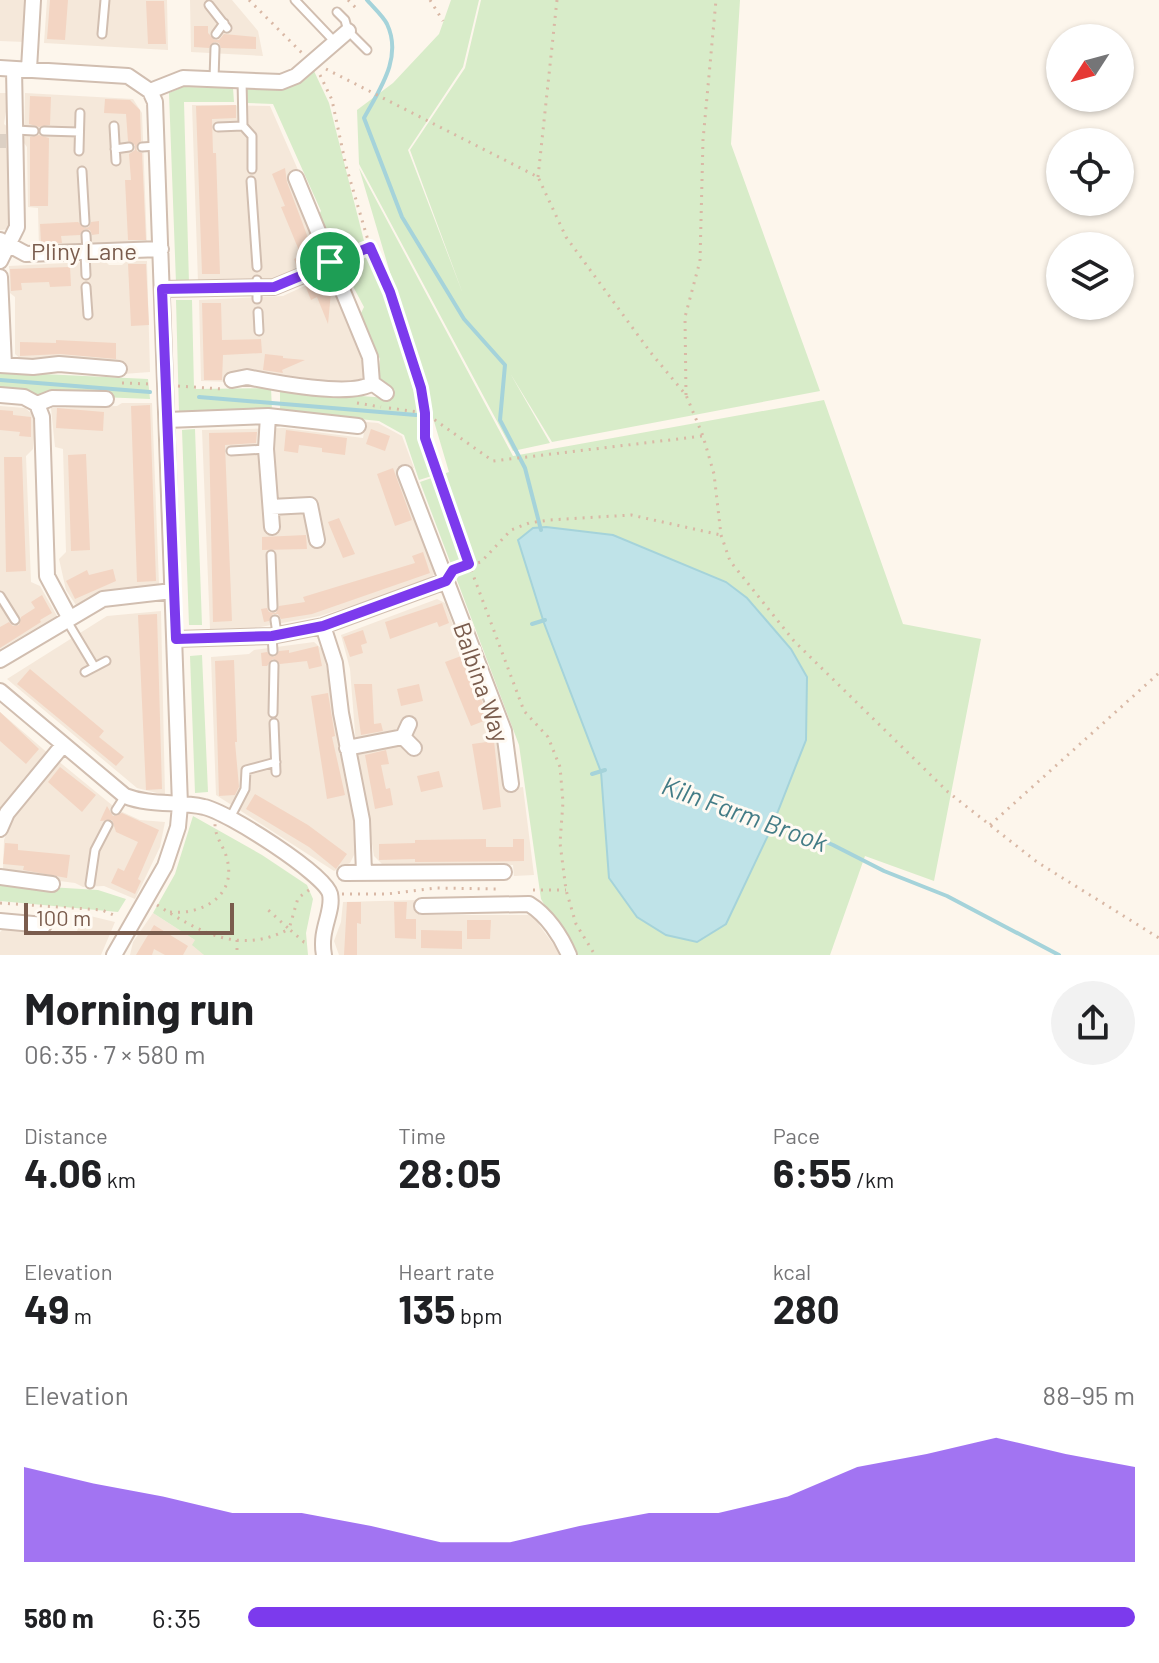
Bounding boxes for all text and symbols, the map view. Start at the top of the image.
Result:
north arrow [1046,24,1134,112]
map controls [1046,24,1134,320]
button: locate [1046,128,1134,216]
pin [296,228,364,296]
button: layers [1046,232,1134,320]
street label: Pliny Lane [31,236,137,265]
icon: arrive [308,240,352,284]
street label: Balbina Way [448,618,516,746]
water label: Kiln Farm Brook [658,769,832,857]
scale bar [24,899,234,935]
text: 100 m [36,904,91,930]
text: Morning run [24,981,254,1034]
button: share [1051,981,1135,1065]
text: 06:35 · 7 × 580 m [24,1038,205,1069]
text: Distance [24,1122,108,1148]
text: Time [398,1122,446,1148]
text: Pace [773,1122,820,1148]
text: 4.06 [24,1148,102,1196]
text: 28:05 [398,1148,501,1196]
text: 6:55 [773,1148,852,1196]
text: km [102,1166,136,1192]
text: /km [852,1166,894,1192]
text: Elevation [24,1258,113,1284]
text: Heart rate [398,1258,495,1284]
text: kcal [773,1258,811,1284]
text: 49 [24,1284,69,1332]
text: 135 [398,1284,456,1332]
text: 280 [773,1284,840,1332]
text: m [69,1302,92,1328]
text: bpm [456,1302,502,1328]
text: Elevation [24,1379,129,1410]
text: 88–95 m [1043,1379,1135,1410]
text: 580 m [24,1602,94,1633]
text: 6:35 [152,1602,201,1633]

